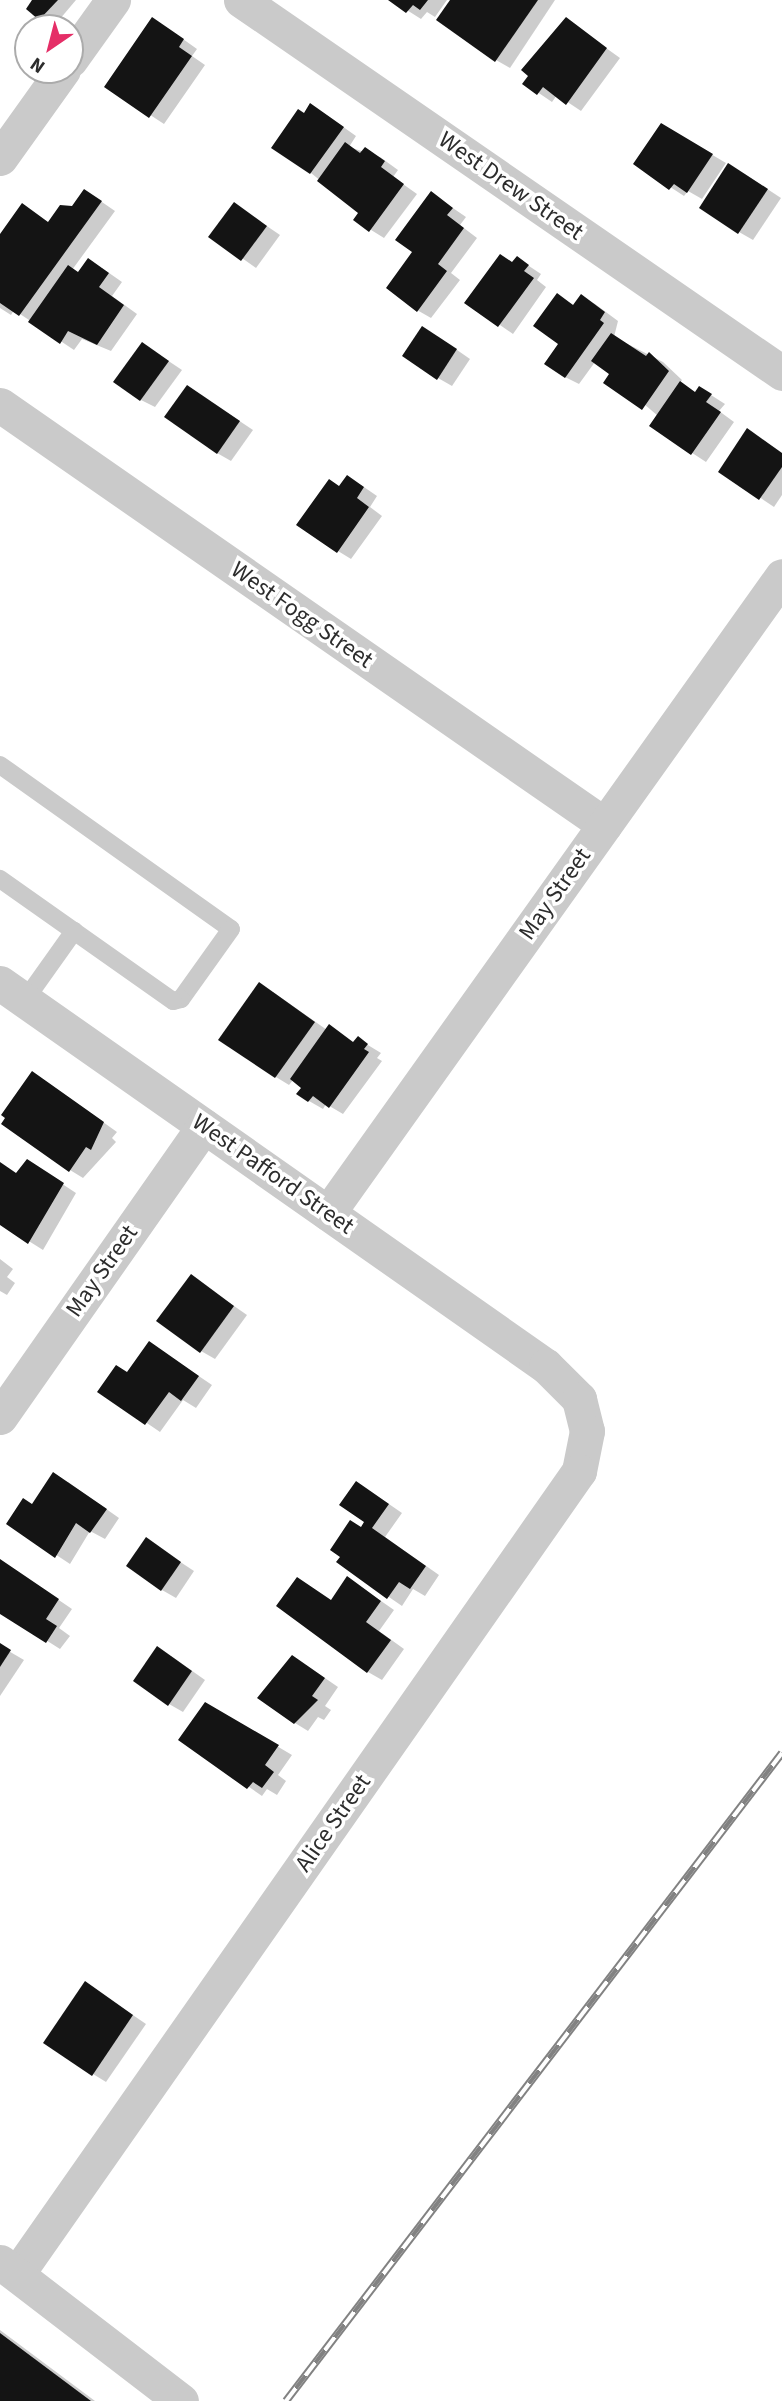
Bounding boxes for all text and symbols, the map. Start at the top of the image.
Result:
north arrow [14,14,84,84]
text: N [25,50,51,80]
street label: West Drew Street [433,125,589,247]
street label: West Fogg Street [225,555,379,675]
street label: May Street [513,842,597,946]
street label: West Pafford Street [187,1107,359,1241]
street label: May Street [60,1219,144,1323]
street label: Alice Street [289,1769,377,1877]

